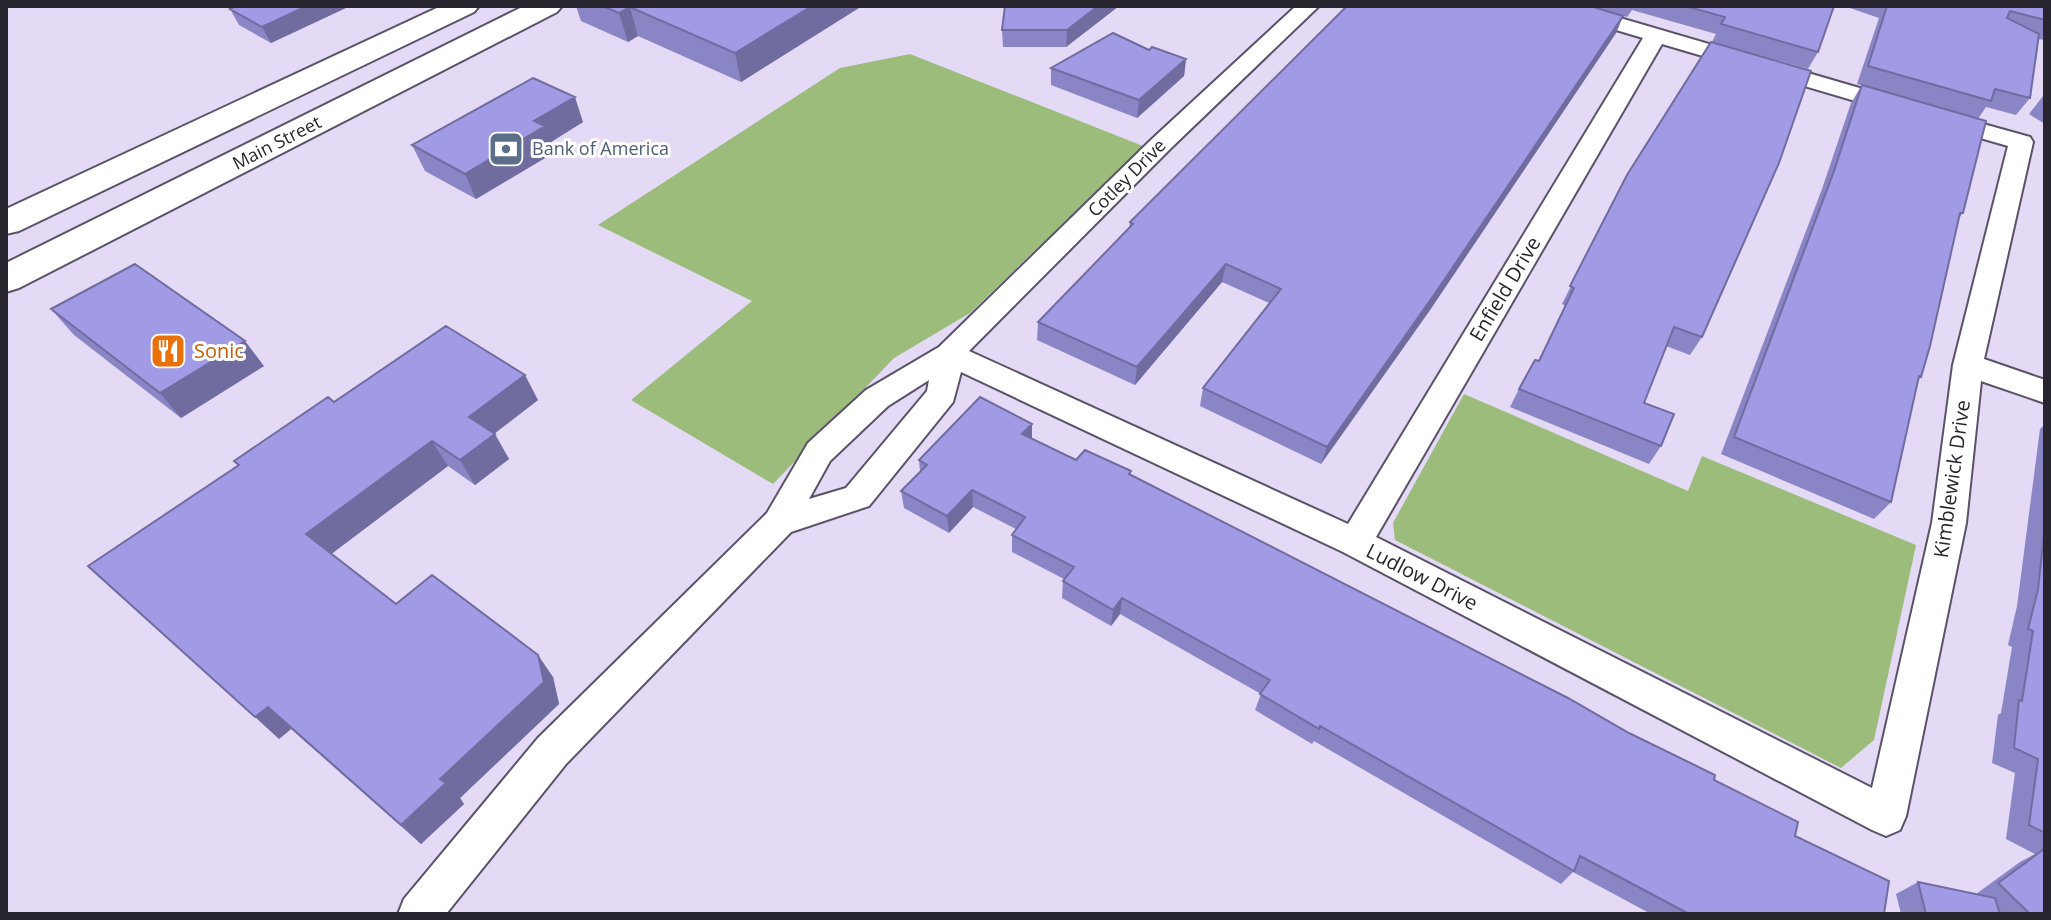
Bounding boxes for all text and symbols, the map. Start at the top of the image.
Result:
street label: Main Street [228,109,325,175]
bank icon: Bank of America [487,130,525,168]
street label: Cotley Drive [1082,133,1170,221]
place label: Bank of America [532,136,669,160]
street label: Enfield Drive [1463,231,1546,346]
restaurant icon: Sonic [149,332,187,370]
place label: Sonic [194,337,244,364]
street label: Kimblewick Drive [1927,398,1976,560]
street label: Ludlow Drive [1362,537,1483,616]

